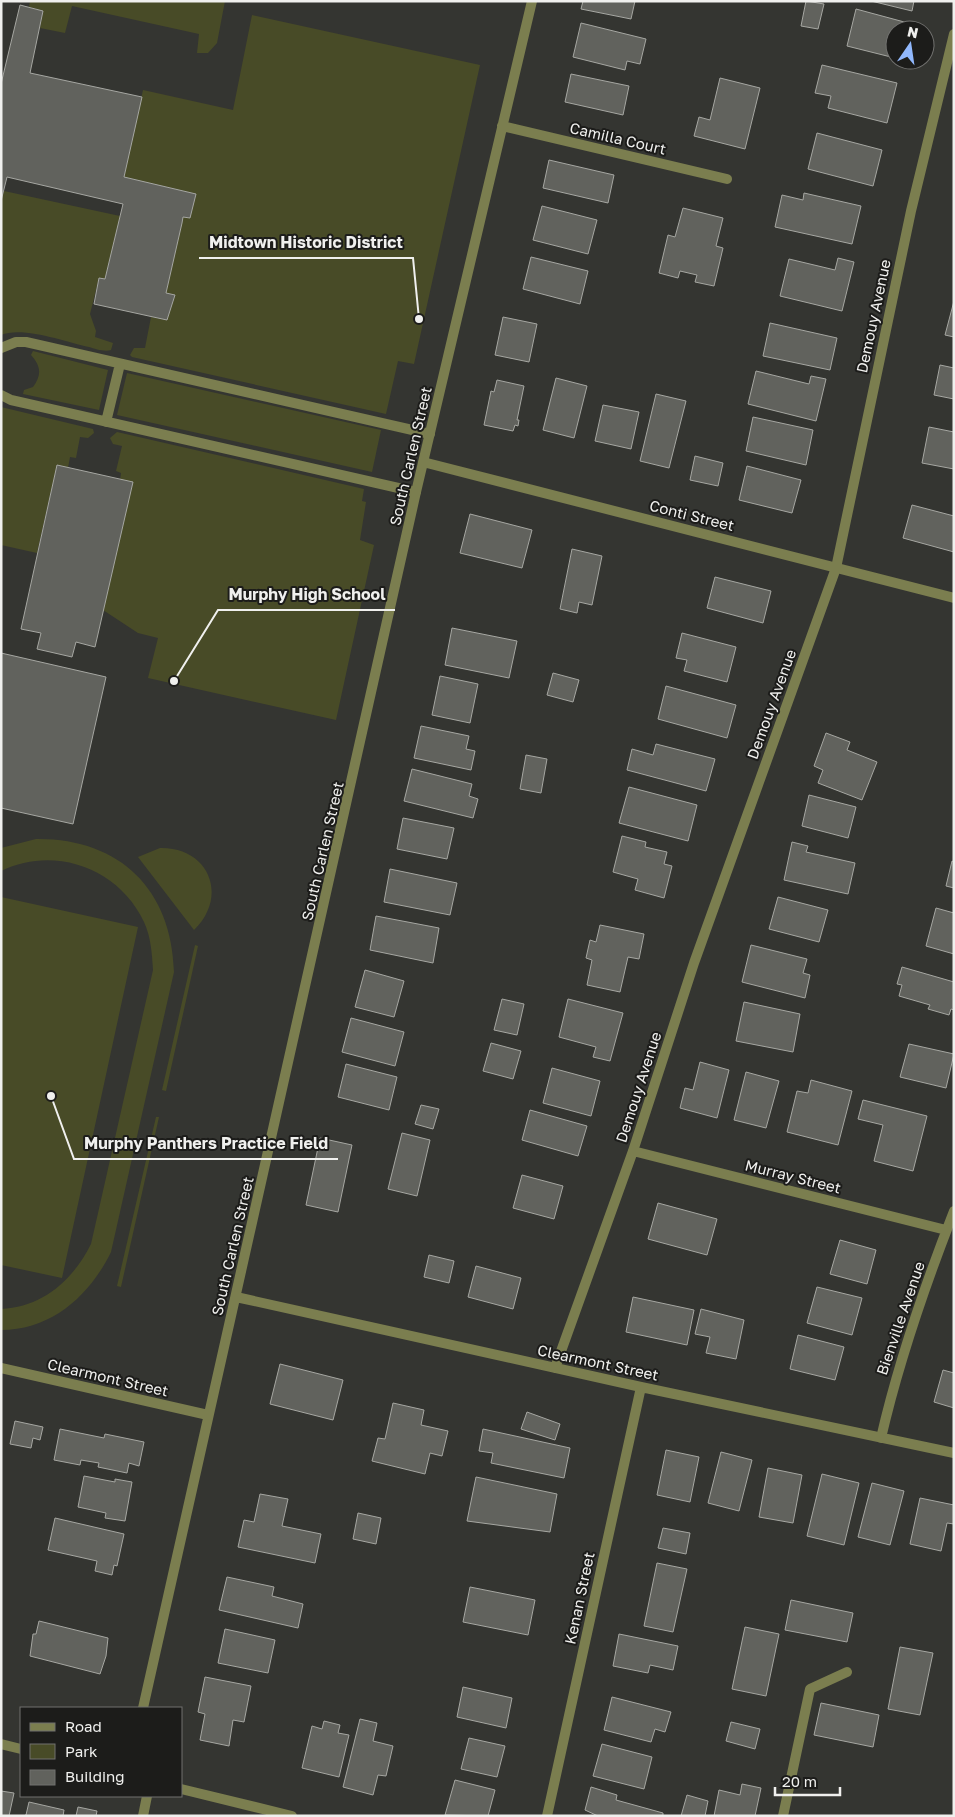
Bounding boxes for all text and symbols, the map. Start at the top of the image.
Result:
north arrow [885,20,935,70]
text: N [906,22,920,41]
street label: Camilla Court [568,118,668,158]
callout: Midtown Historic District [199,227,413,258]
text: Midtown Historic District [209,232,403,252]
street label: Demouy Avenue [852,257,894,374]
street label: South Carlen Street [385,385,435,527]
street label: Conti Street [648,496,736,534]
callout: Murphy High School [218,579,395,610]
text: Murphy High School [228,584,386,604]
street label: Demouy Avenue [743,646,799,761]
street label: South Carlen Street [297,780,347,922]
street label: Demouy Avenue [612,1029,665,1145]
callout: Murphy Panthers Practice Field [74,1128,338,1159]
text: Murphy Panthers Practice Field [84,1133,328,1153]
street label: Murray Street [743,1155,843,1197]
street label: South Carlen Street [207,1175,257,1317]
street label: Bienville Avenue [872,1259,928,1377]
street label: Clearmont Street [536,1340,660,1384]
street label: Clearmont Street [46,1354,170,1400]
street label: Kenan Street [560,1550,598,1646]
legend [20,1707,182,1797]
text: Road [65,1717,102,1735]
text: Park [65,1742,98,1760]
scale bar [775,1764,840,1796]
text: Building [65,1767,125,1785]
text: 20 m [782,1772,817,1790]

